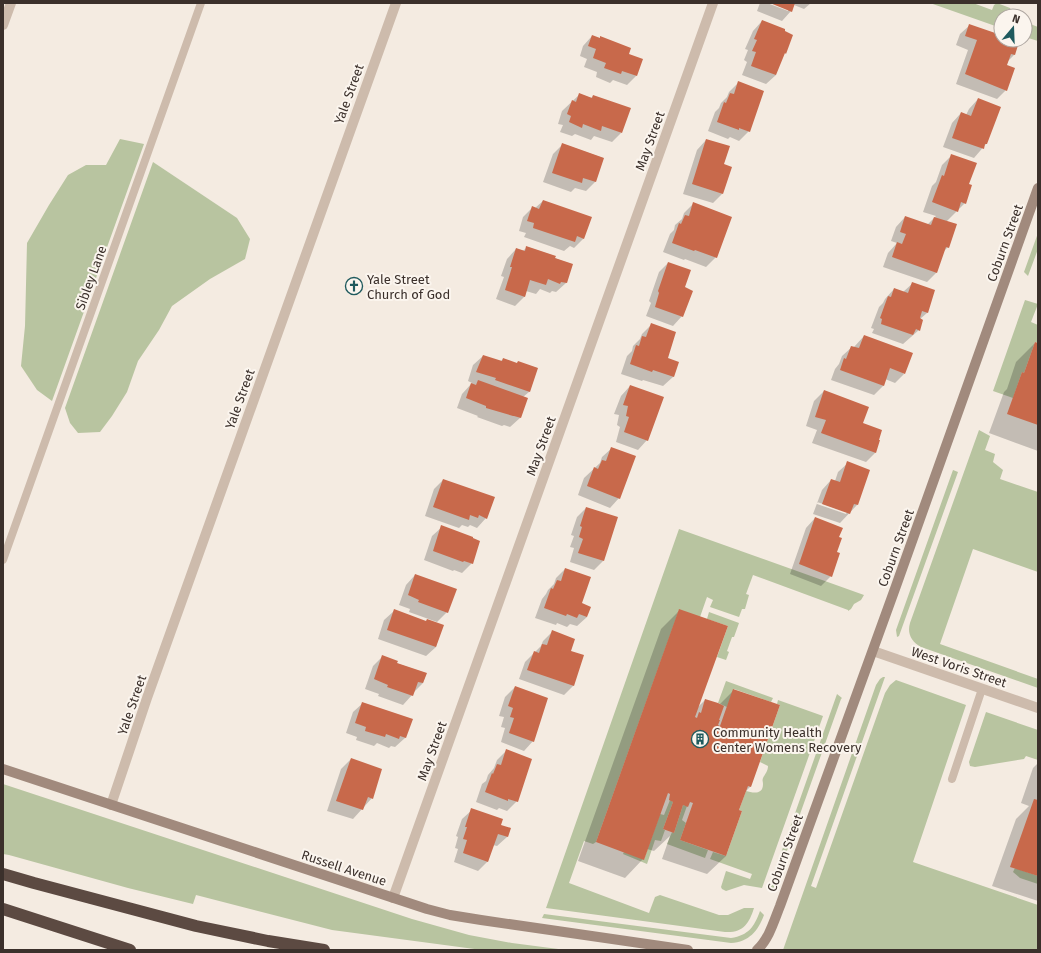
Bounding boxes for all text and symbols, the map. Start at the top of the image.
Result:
north arrow [993,8,1033,48]
text: N [1011,12,1022,26]
street label: Yale Street [331,62,367,126]
street label: May Street [632,109,668,173]
street label: Coburn Street [984,202,1026,284]
street label: Sibley Lane [72,244,110,312]
place label: Yale Street Church of God [367,272,450,302]
church icon: Yale Street Church of God [344,276,364,296]
street label: Yale Street [222,367,258,431]
street label: May Street [523,414,559,478]
street label: Coburn Street [875,507,917,589]
street label: West Voris Street [909,644,1009,690]
street label: Yale Street [115,673,149,737]
street label: May Street [414,719,450,783]
place label: Community Health Center Womens Recovery [713,725,862,755]
building icon: Community Health Center Womens Recovery [690,729,710,749]
street label: Coburn Street [764,812,806,894]
street label: Russell Avenue [299,847,389,889]

